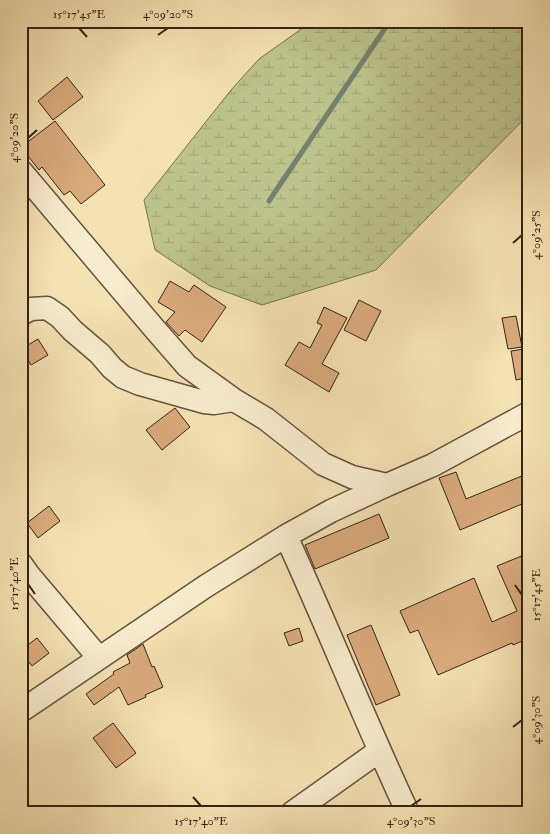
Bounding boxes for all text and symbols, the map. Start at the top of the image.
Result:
text: 15°17'45"E [53,7,105,22]
text: 4°09'20"S [143,7,193,22]
text: 4°09'20"S [7,113,22,163]
text: 4°09'25"S [529,210,544,260]
text: 15°17'40"E [7,557,22,611]
text: 15°17'45"E [529,569,544,621]
text: 4°09'30"S [529,696,544,744]
text: 15°17'40"E [174,814,228,829]
text: 4°09'30"S [387,814,435,829]

